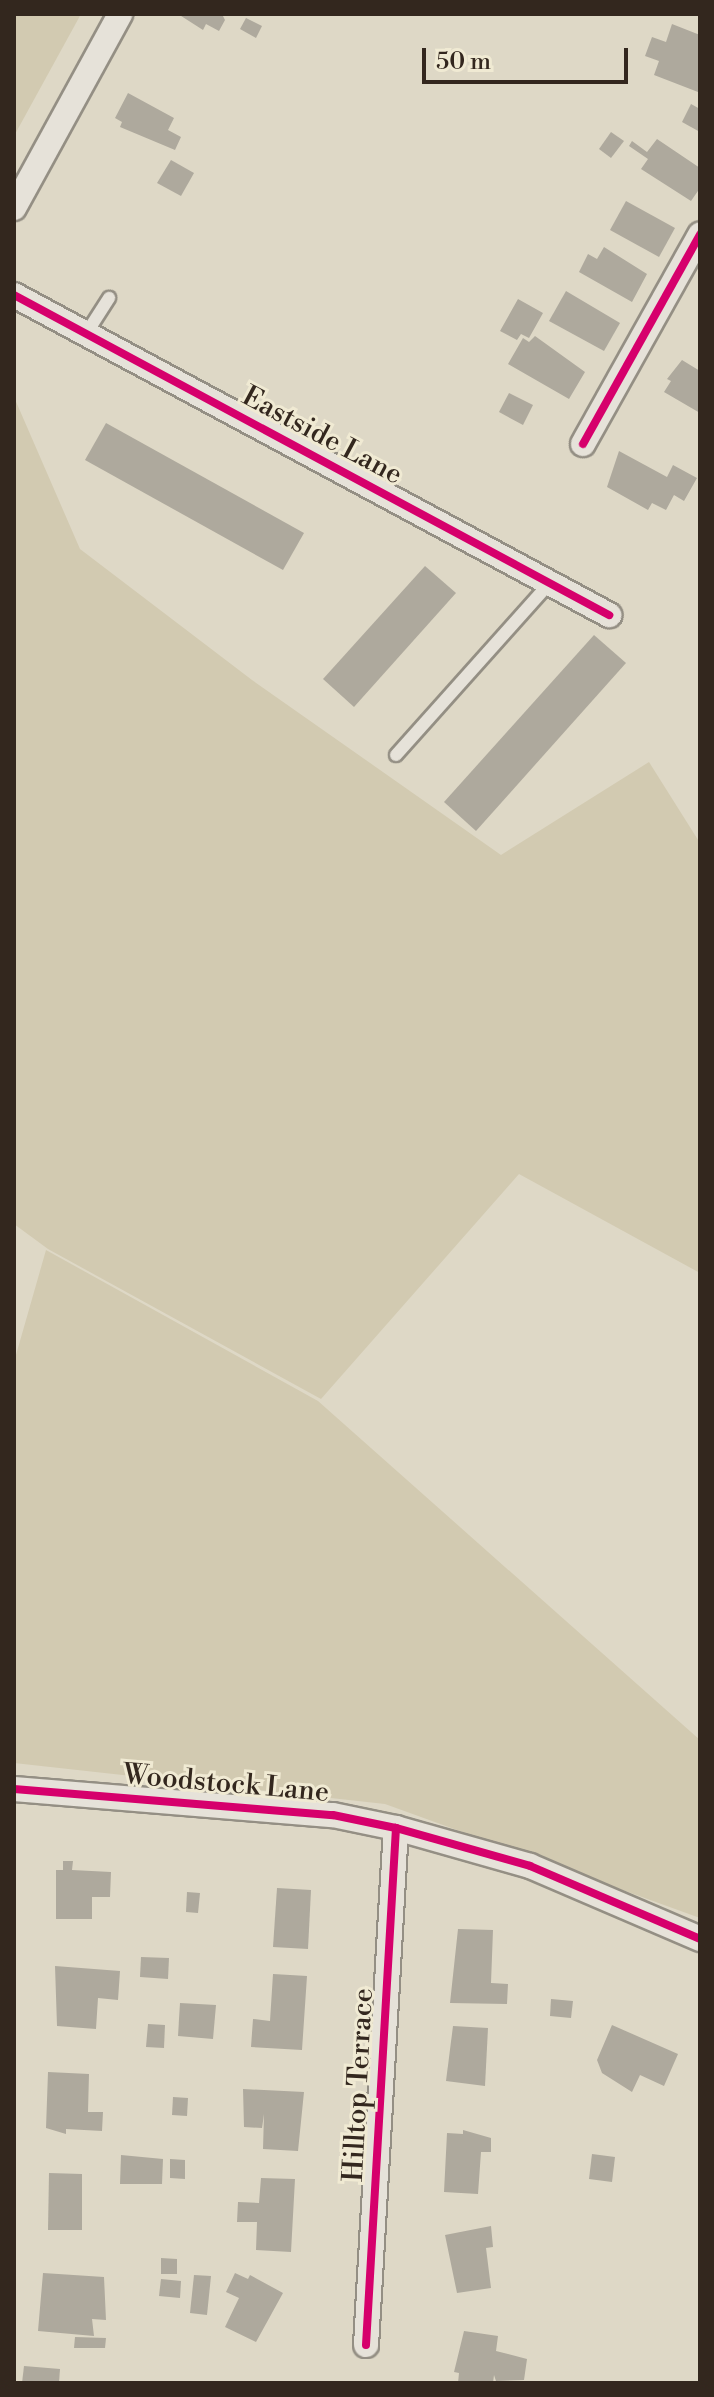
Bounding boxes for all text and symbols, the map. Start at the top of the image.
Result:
scale bar [426,32,632,82]
text: 50 m [436,47,491,77]
street label: Eastside Lane [236,380,408,492]
street label: Woodstock Lane [122,1758,330,1810]
street label: Hilltop Terrace [337,1987,381,2183]

